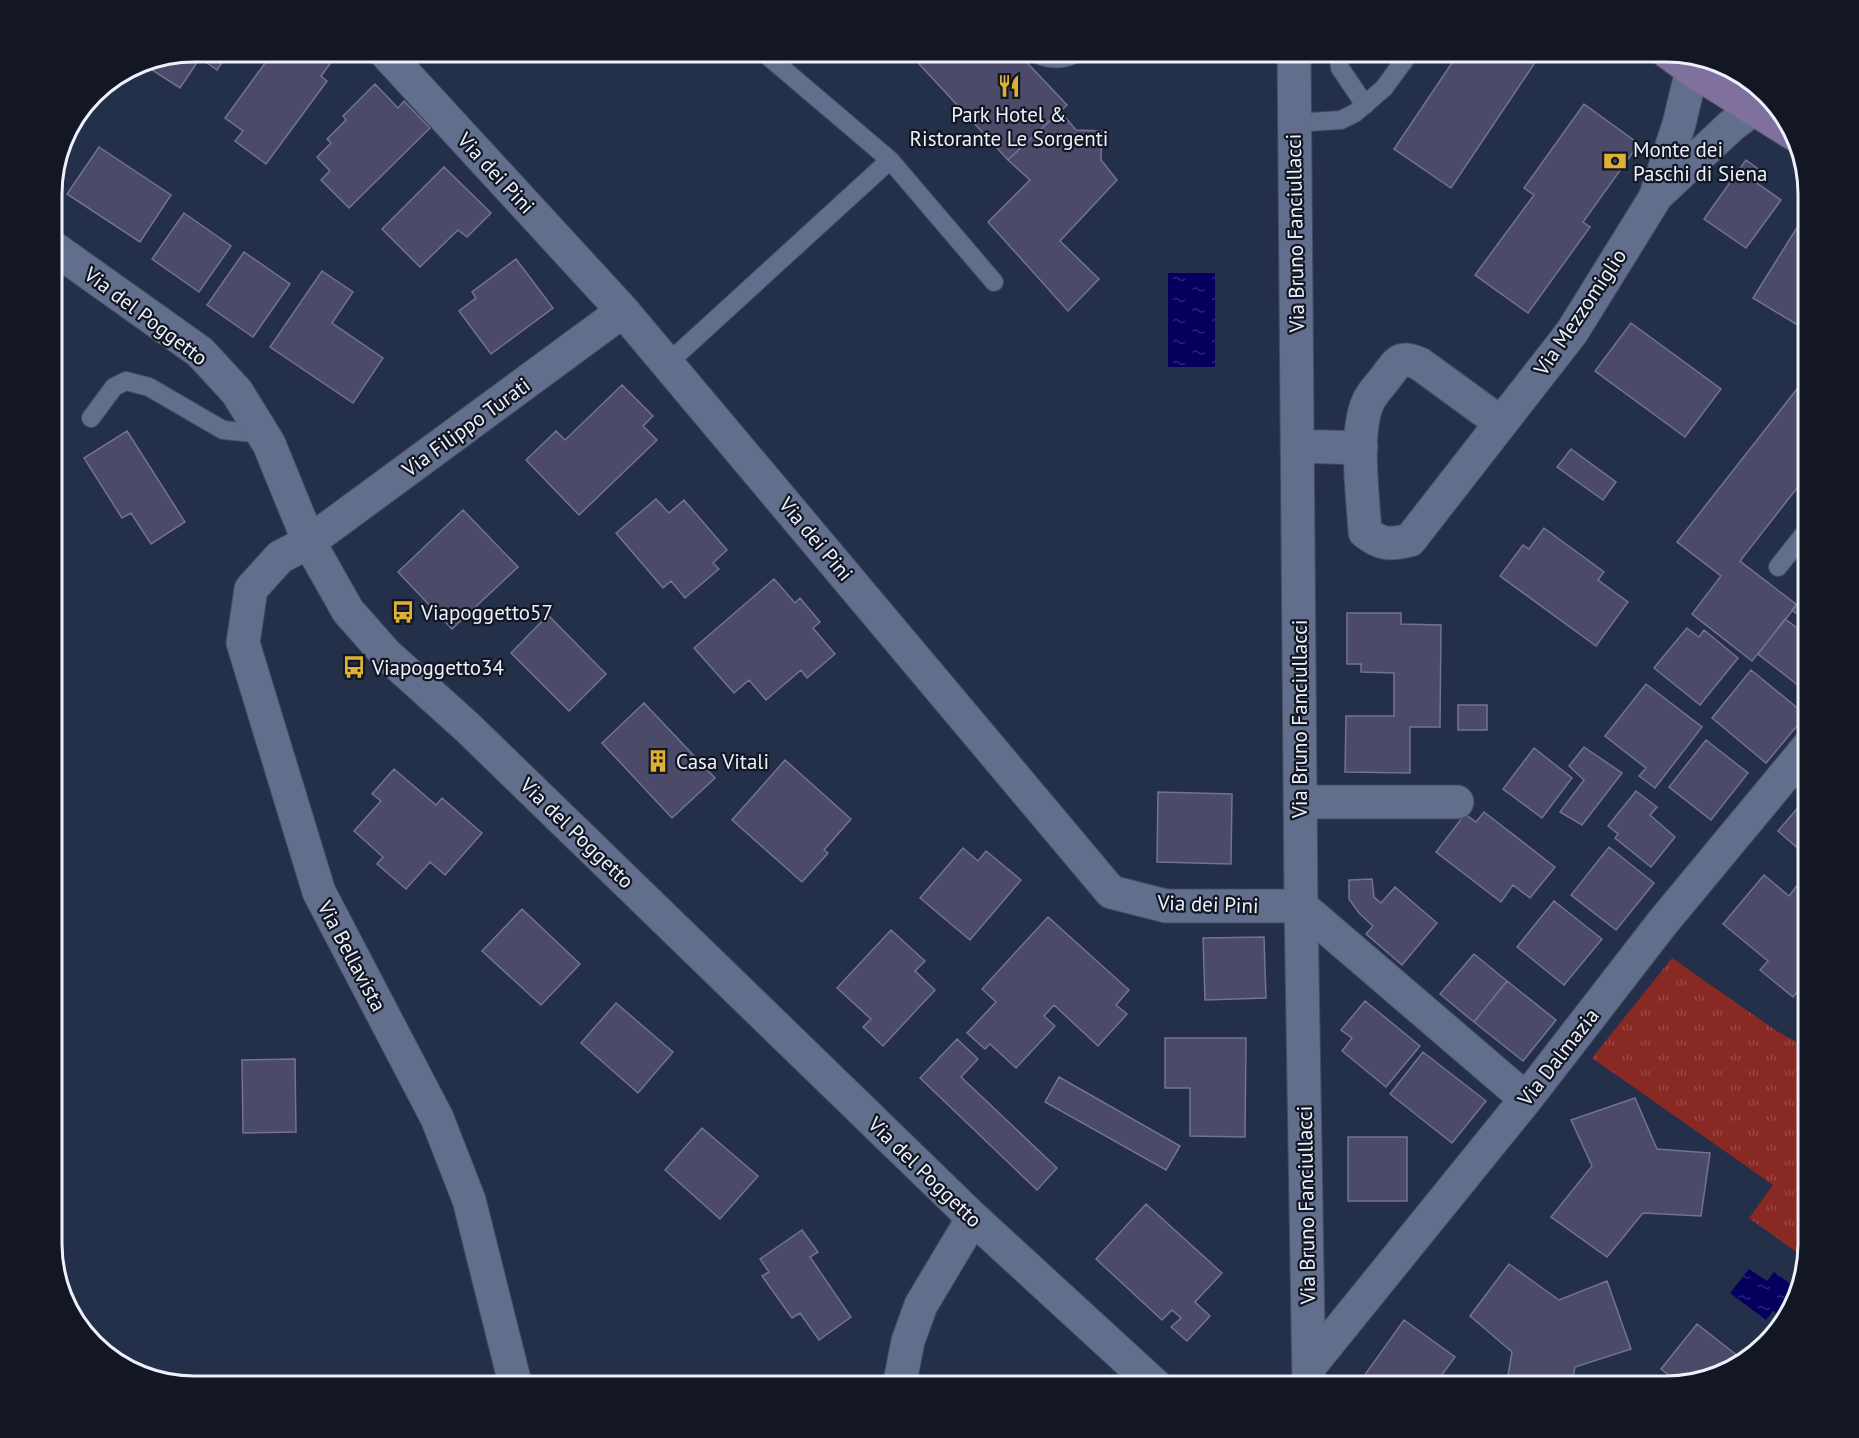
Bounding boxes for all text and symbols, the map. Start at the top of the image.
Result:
restaurant icon: Park Hotel & Ristorante Le Sorgenti [996,73,1022,99]
place label: Park Hotel & Ristorante Le Sorgenti [910,101,1108,152]
street label: Via dei Pini [451,126,540,219]
street label: Via Bruno Fanciullacci [1280,133,1310,334]
place label: Monte dei Paschi di Siena [1633,136,1767,187]
bank icon: Monte dei Paschi di Siena [1602,148,1628,174]
street label: Via Mezzomiglio [1527,243,1632,381]
street label: Via del Poggetto [78,260,213,371]
street label: Via Filippo Turati [396,371,535,483]
street label: Via dei Pini [772,491,859,586]
bus stop icon: Viapoggetto57 [390,599,416,625]
place label: Viapoggetto57 [420,599,553,626]
street label: Via Bruno Fanciullacci [1286,620,1313,819]
bus stop icon: Viapoggetto34 [341,654,367,680]
place label: Viapoggetto34 [371,654,504,681]
building icon: Casa Vitali [645,748,671,774]
place label: Casa Vitali [676,748,769,775]
street label: Via del Poggetto [514,771,640,894]
street label: Via dei Pini [1156,889,1259,919]
street label: Via Bellavista [311,895,392,1016]
street label: Via Dalmazia [1511,1003,1605,1112]
street label: Via Bruno Fanciullacci [1291,1105,1321,1306]
street label: Via del Poggetto [862,1110,988,1233]

